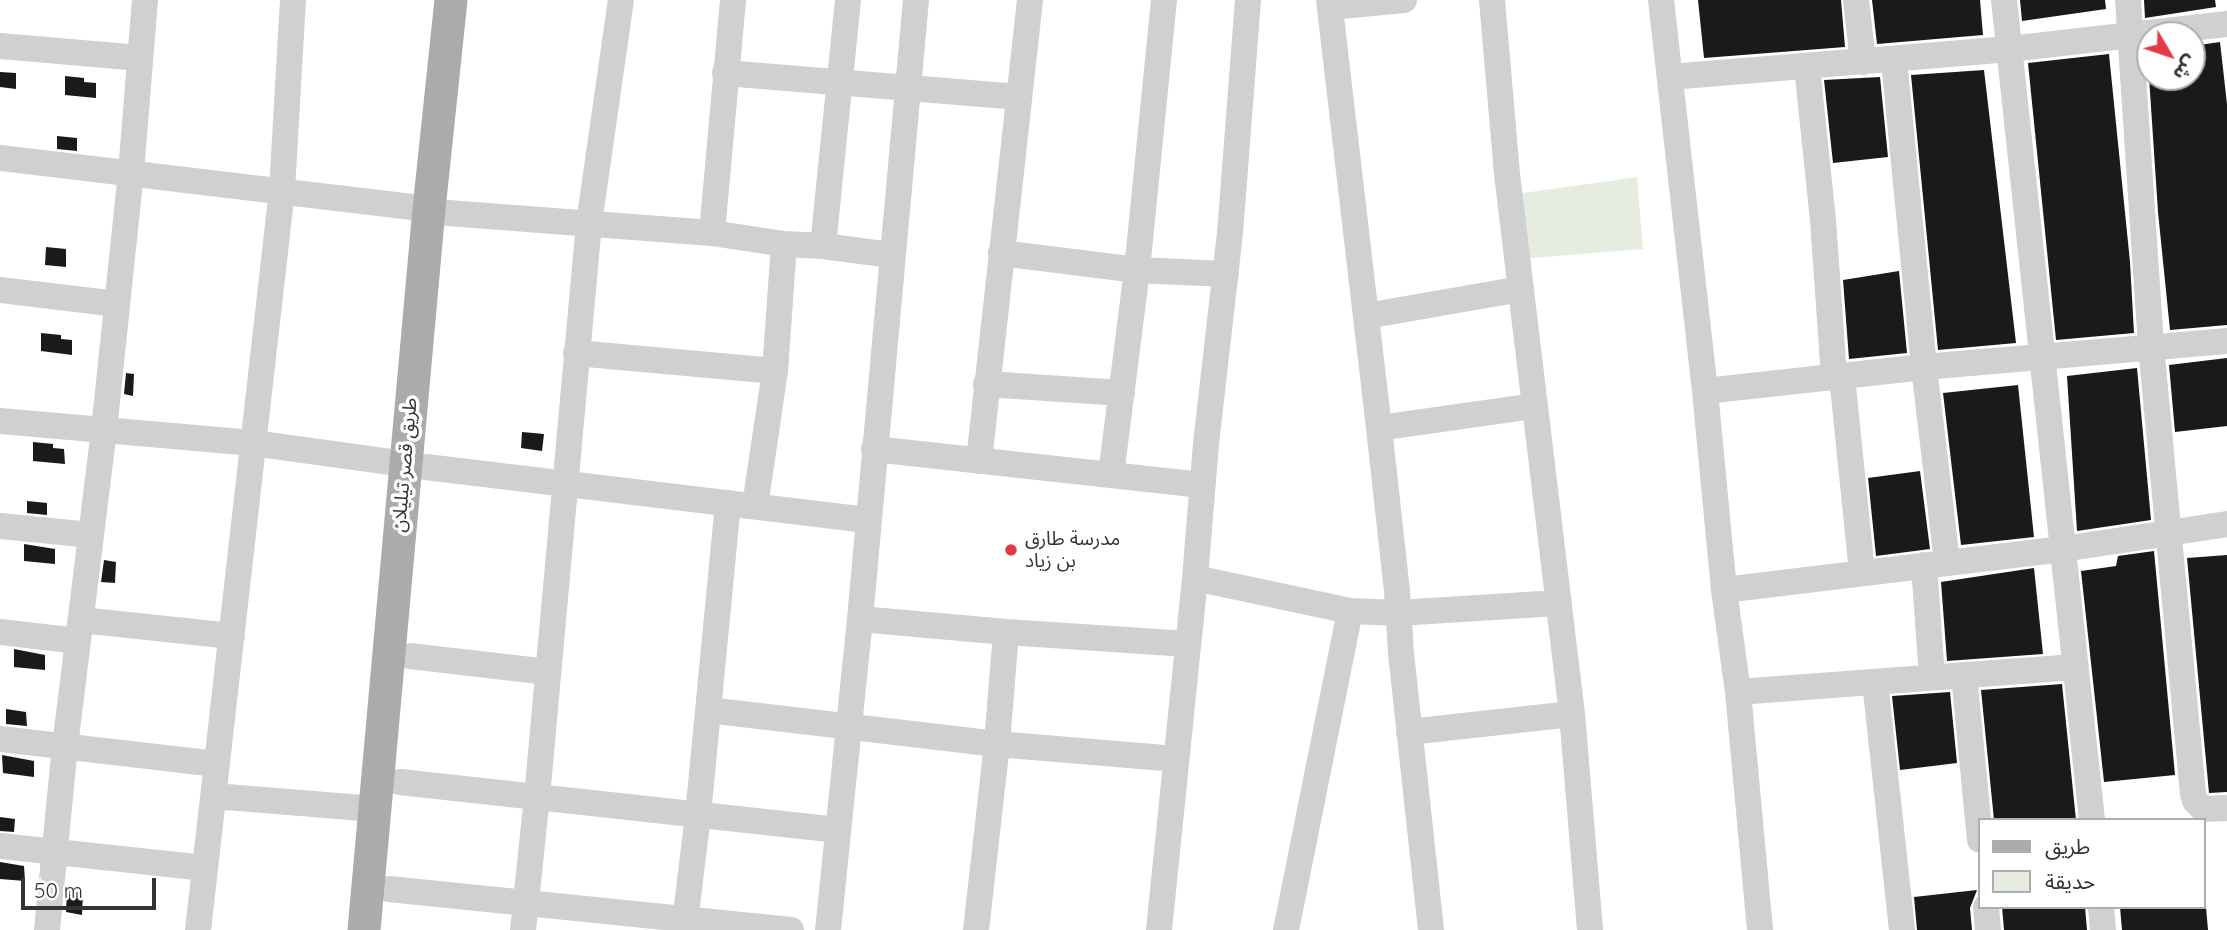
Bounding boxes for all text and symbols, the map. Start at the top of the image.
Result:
north arrow [2136,21,2206,91]
text: ش [2168,50,2203,86]
street label: طريق قصر تيليلان [388,397,422,533]
place label: مدرسة طارق بن زياد [1025,528,1120,572]
marker: مدرسة طارق بن زياد [1003,542,1019,558]
legend [1979,818,2206,909]
text: طريق [2045,833,2090,859]
scale bar [24,864,159,908]
text: حديقة [2045,868,2095,894]
text: 50 m [34,877,83,903]

